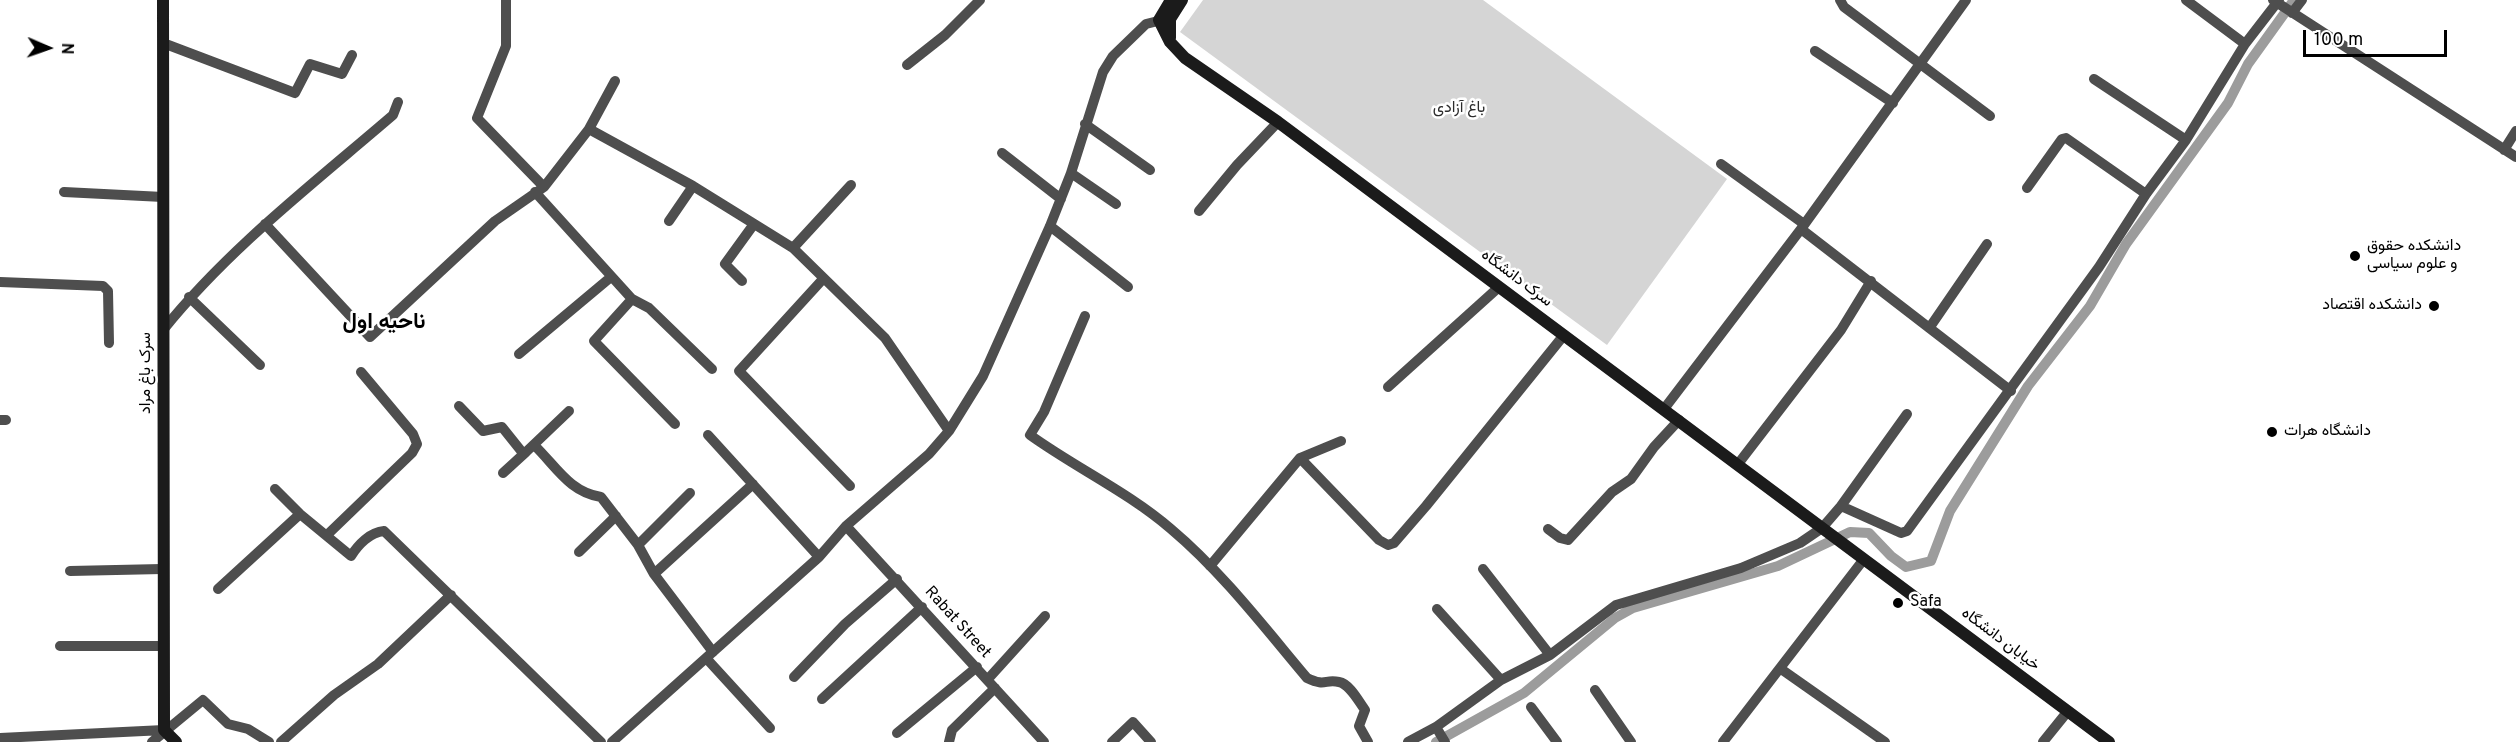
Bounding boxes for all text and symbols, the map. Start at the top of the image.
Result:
north arrow [18,18,78,78]
scale bar [2306,18,2450,56]
text: 100 m [2314,29,2363,52]
text: N [56,43,76,55]
park label: باغ آزادی [1433,99,1485,119]
place label: دانشکده حقوق و علوم سیاسی [2367,237,2461,275]
street label: سرک دانشگاه [1477,246,1555,312]
marker: دانشکده حقوق و علوم سیاسی [2348,249,2362,263]
place label: دانشکده اقتصاد [2322,296,2422,316]
marker: دانشکده اقتصاد [2427,299,2441,313]
district label: ناحیه اول [342,311,426,337]
street label: سرک باغ مراد [137,332,157,414]
place label: دانشگاه هرات [2284,422,2371,442]
marker: دانشگاه هرات [2265,425,2279,439]
street label: Rabat Street [920,583,994,663]
place label: Safa [1910,593,1942,613]
marker: Safa [1891,596,1905,610]
street label: خیابان دانشگاه [1957,604,2043,676]

